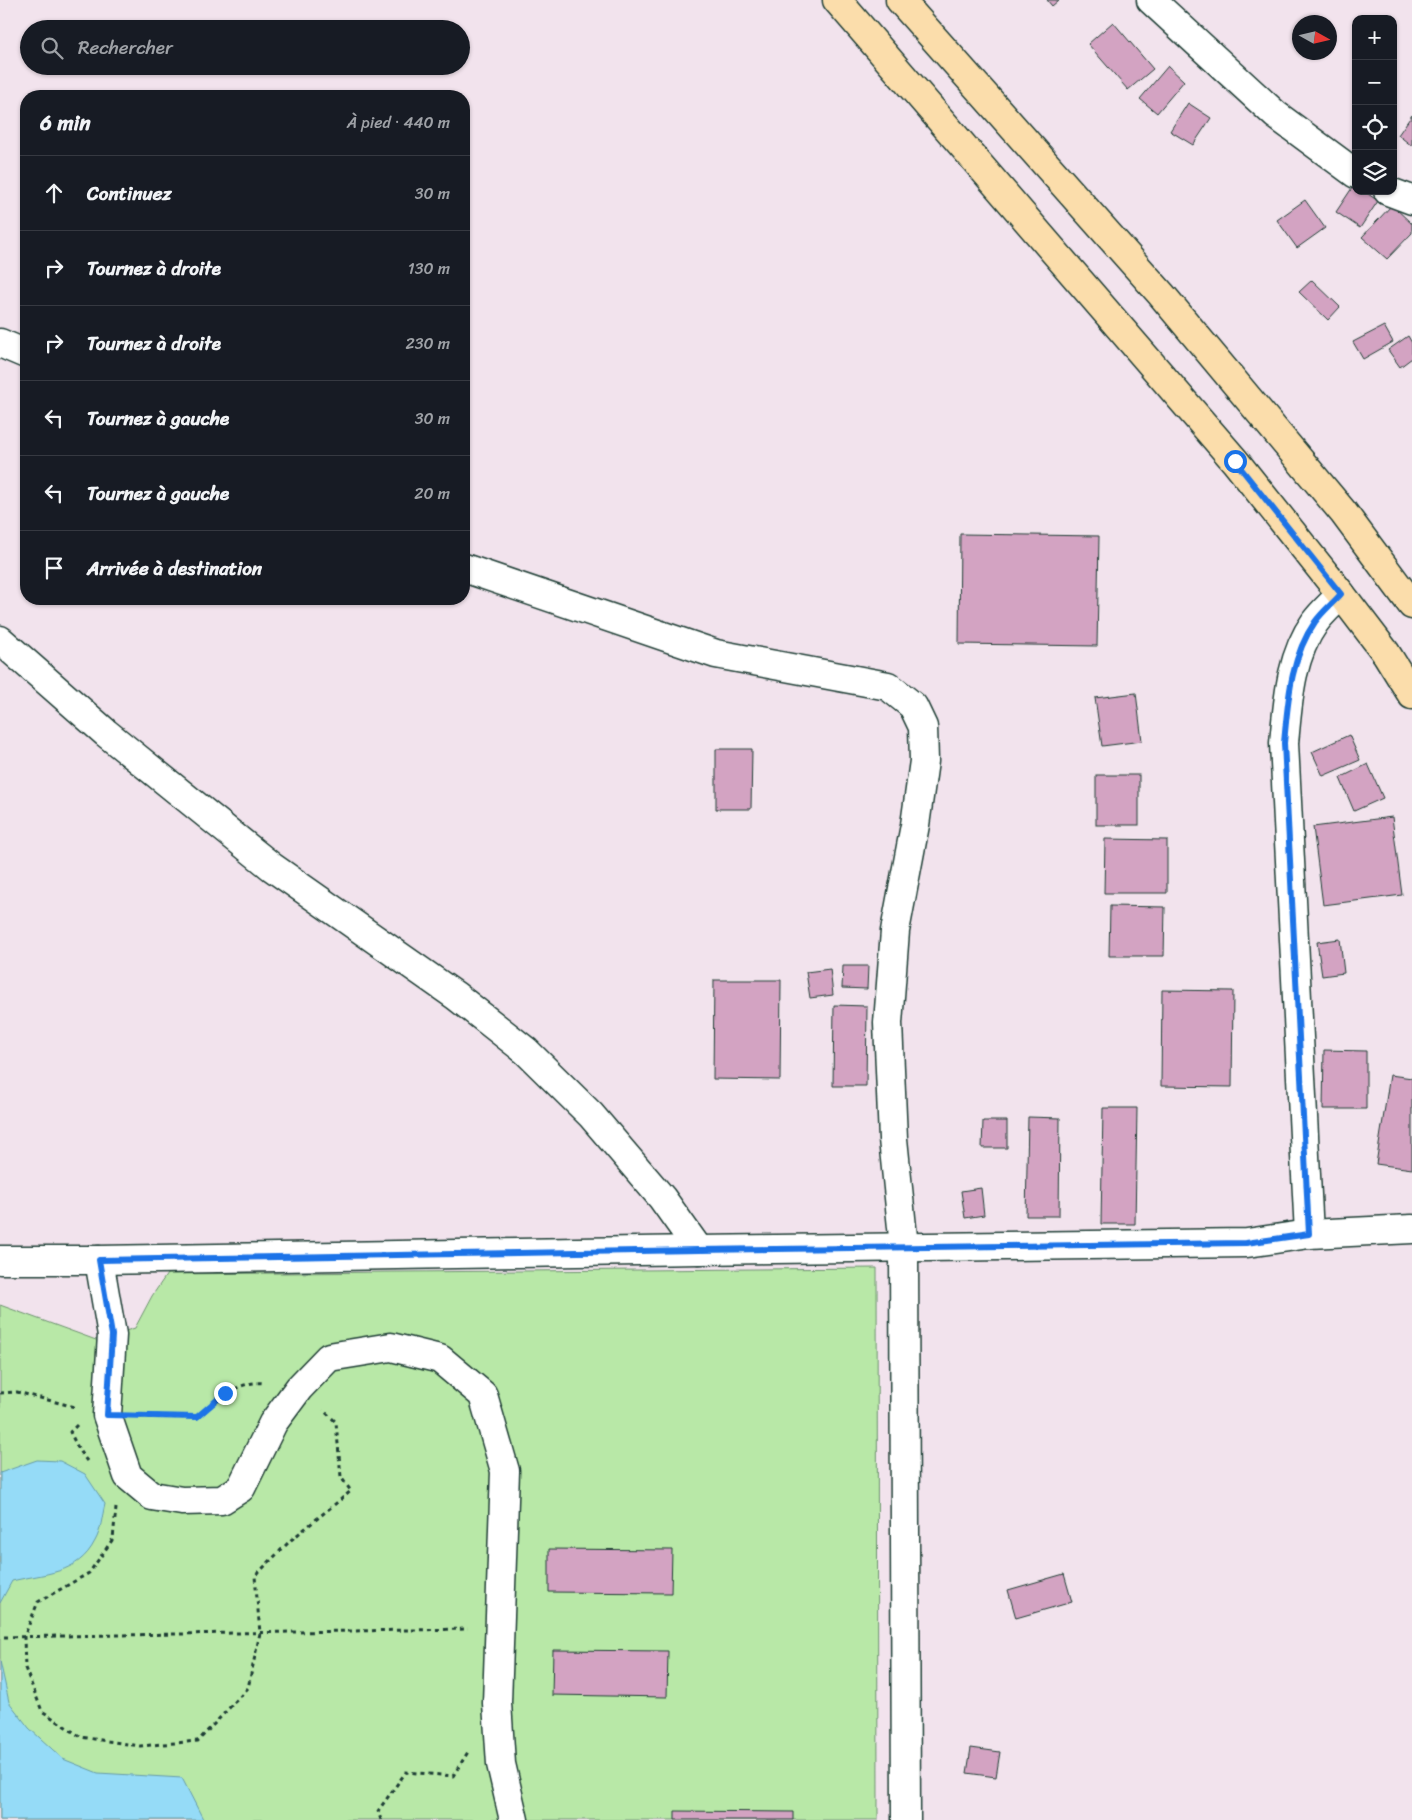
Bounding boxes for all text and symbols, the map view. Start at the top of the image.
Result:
north arrow [1292,15,1337,60]
map controls [1352,15,1397,195]
button: + [1352,15,1397,60]
search box [20,20,470,75]
text: Rechercher [78,31,173,64]
icon: search [38,34,66,62]
button: − [1352,60,1397,105]
text: 6 min [40,104,91,142]
button: locate [1352,105,1397,150]
text: À pied · 440 m [347,108,450,137]
button: layers [1352,150,1397,195]
text: Continuez [87,177,172,210]
icon: ahead [40,179,68,207]
text: 30 m [415,179,450,208]
text: Tournez à droite [87,252,221,285]
icon: right [40,254,68,282]
text: 130 m [408,254,450,283]
text: Tournez à droite [87,327,221,360]
icon: right [40,329,68,357]
text: 230 m [405,329,450,358]
text: Tournez à gauche [87,402,229,435]
icon: left [40,404,68,432]
text: 30 m [415,404,450,433]
route start [1224,450,1247,473]
text: Tournez à gauche [87,477,229,510]
icon: left [40,479,68,507]
text: 20 m [414,479,450,508]
text: Arrivée à destination [87,552,262,585]
icon: arrive [40,554,68,582]
route end [214,1382,237,1405]

